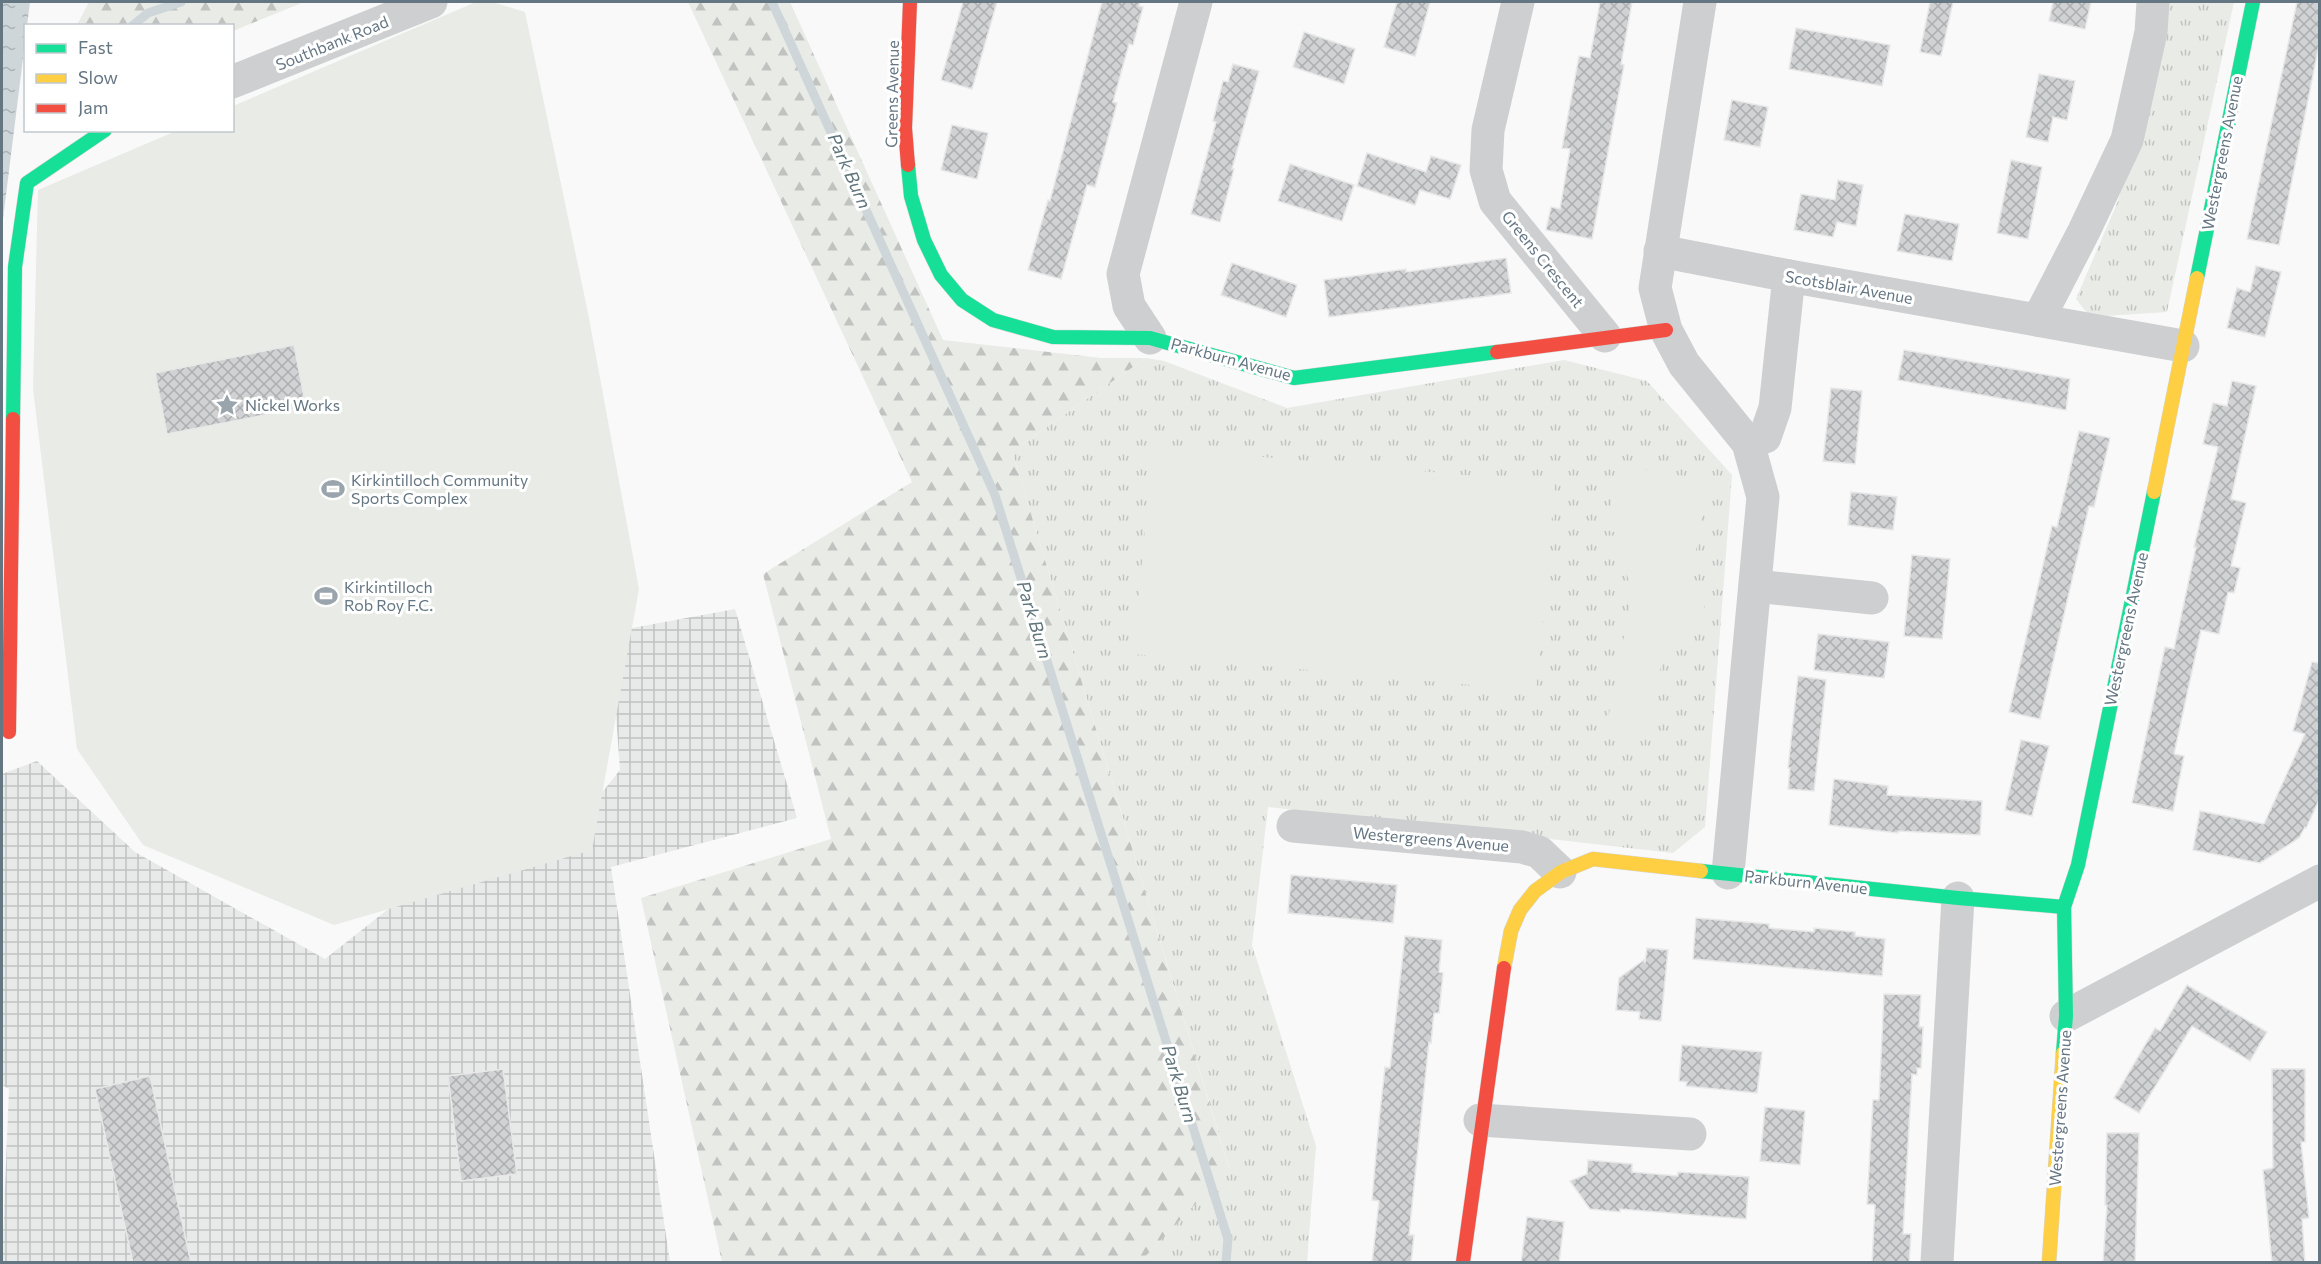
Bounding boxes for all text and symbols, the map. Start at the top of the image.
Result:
street label: Southbank Road [273,11,391,74]
legend [24,24,234,132]
text: Fast [78,36,113,58]
street label: Greens Avenue [881,40,902,148]
text: Slow [78,66,118,88]
street label: Westergreens Avenue [2197,74,2246,232]
text: Jam [78,96,108,118]
water label: Park Burn [824,129,876,212]
street label: Greens Crescent [1499,206,1589,311]
street label: Scotsblair Avenue [1784,266,1914,307]
street label: Parkburn Avenue [1169,333,1293,384]
place icon: Nickel Works [214,392,240,418]
place label: Nickel Works [245,395,340,414]
place label: Kirkintilloch Community Sports Complex [351,470,528,507]
sports icon: Kirkintilloch Community Sports Complex [320,476,346,502]
street label: Westergreens Avenue [2100,550,2151,707]
place label: Kirkintilloch Rob Roy F.C. [344,577,433,614]
water label: Park Burn [1013,578,1057,661]
sports icon: Kirkintilloch Rob Roy F.C. [313,583,339,609]
street label: Westergreens Avenue [1352,822,1510,855]
street label: Parkburn Avenue [1743,866,1869,897]
street label: Westergreens Avenue [2045,1029,2074,1187]
water label: Park Burn [1158,1042,1202,1125]

